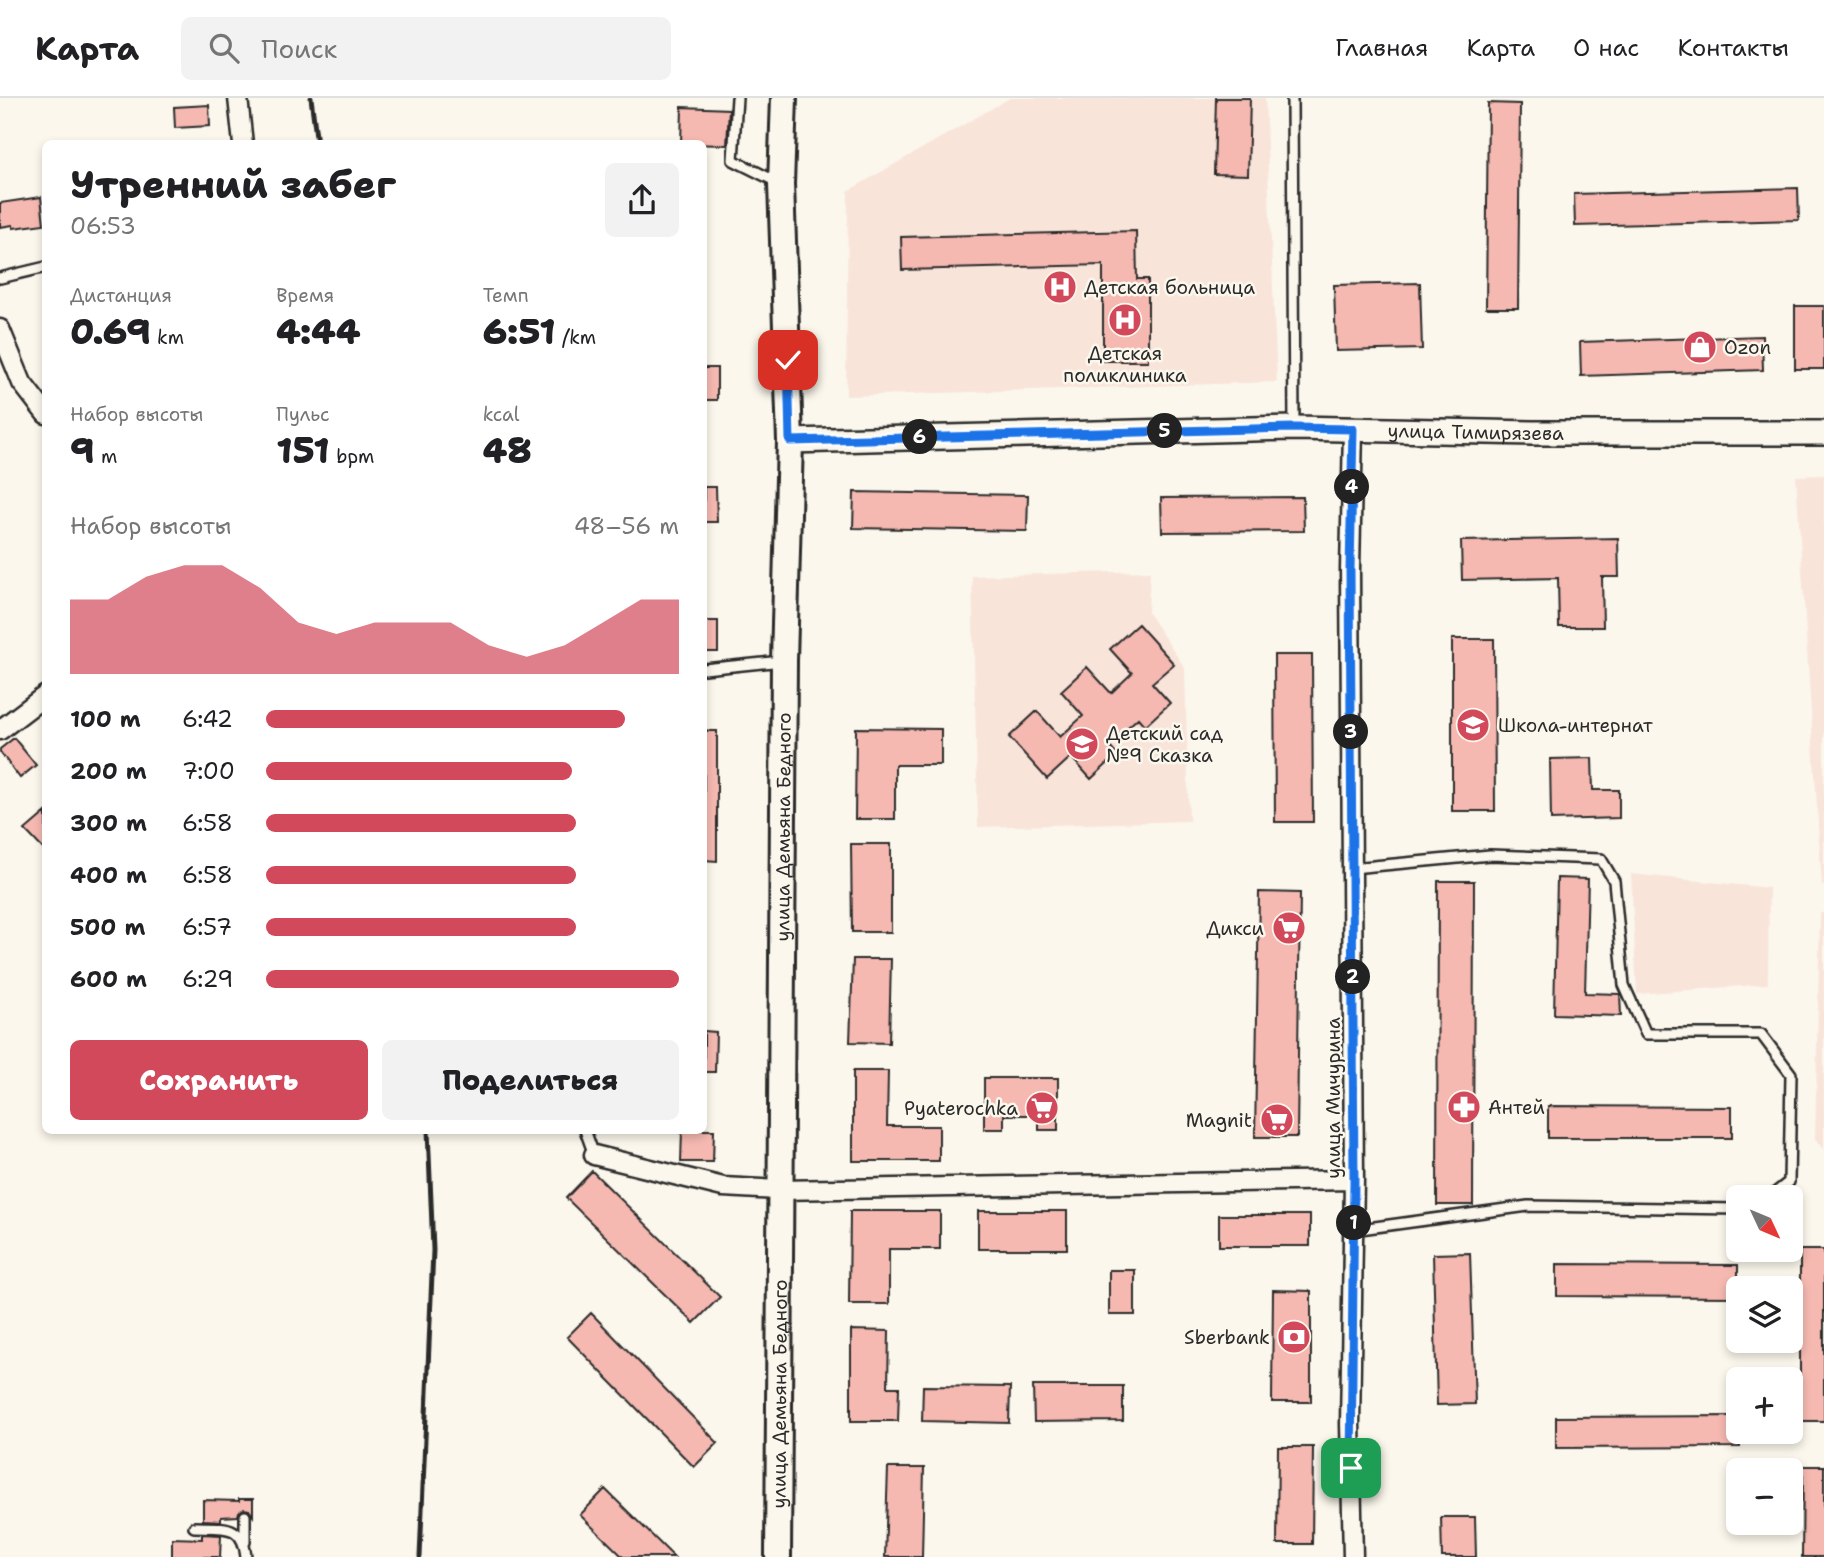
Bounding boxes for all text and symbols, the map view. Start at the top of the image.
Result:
search box [181,17,671,80]
text: Карта [35,26,139,71]
icon: search [205,29,243,67]
text: Поиск [261,31,337,66]
text: Главная [1335,32,1428,64]
text: Карта [1466,32,1535,64]
text: О нас [1573,32,1639,64]
text: Контакты [1677,32,1789,64]
text: Утренний забег [70,159,396,210]
button: share [605,163,679,237]
text: 06:53 [70,211,136,241]
hospital icon: Детская больница [1041,268,1079,306]
place label: Детская больница [1084,275,1255,300]
text: Дистанция [70,283,172,308]
text: Время [276,283,334,308]
text: Темп [483,283,529,308]
hospital icon: Детская поликлиника [1106,301,1144,339]
text: 0.69 [70,308,151,355]
text: 4:44 [276,308,360,355]
text: 6:51 [483,308,556,355]
text: km [151,325,184,350]
text: /km [556,325,596,350]
shop icon: Ozon [1681,328,1719,366]
pin [758,330,818,390]
place label: Ozon [1724,335,1771,360]
icon: check [769,341,807,379]
place label: Детская поликлиника [1063,341,1187,388]
text: Набор высоты [70,402,203,427]
text: Пульс [276,402,330,427]
text: kcal [483,402,520,427]
pin: 5 [1148,414,1182,448]
street label: улица Тимирязева [1387,417,1564,446]
text: 5 [1159,418,1170,443]
pin: 6 [902,420,937,454]
text: 6 [913,424,926,449]
text: 9 [70,427,95,474]
text: 151 [276,427,330,474]
text: 48 [483,427,532,474]
text: m [95,444,117,469]
text: bpm [330,444,374,469]
pin: 4 [1334,470,1370,504]
text: 4 [1345,474,1358,499]
text: Набор высоты [70,511,231,541]
text: 48–56 m [574,511,679,541]
text: 100 m [70,704,141,734]
text: 6:42 [182,704,233,734]
school or university icon: Школа-интернат [1454,706,1492,744]
street label: улица Демьяна Бедного [770,712,796,942]
place label: Школа-интернат [1498,713,1653,738]
pin: 3 [1334,714,1368,750]
text: 3 [1344,719,1357,744]
place label: Детский сад №9 Сказка [1106,721,1223,768]
school or university icon: Детский сад №9 Сказка [1063,725,1101,763]
text: 200 m [70,756,147,786]
text: 7:00 [182,756,235,786]
text: 300 m [70,808,147,838]
text: 6:58 [182,808,233,838]
text: 400 m [70,860,147,890]
text: 6:58 [182,860,233,890]
supermarket icon: Дикси [1270,909,1308,947]
text: 500 m [70,912,145,942]
text: 6:57 [182,912,232,942]
place label: Дикси [1206,916,1264,941]
pin: 2 [1336,960,1370,994]
text: 600 m [70,964,147,994]
text: 6:29 [182,964,233,994]
text: 2 [1346,964,1359,989]
street label: улица Мичурина [1321,1017,1346,1179]
button: Сохранить [70,1040,368,1120]
button: Поделиться [382,1040,679,1120]
pharmacy icon: Антей [1445,1088,1483,1126]
supermarket icon: Pyaterochka [1023,1089,1061,1127]
place label: Антей [1488,1095,1545,1120]
place label: Pyaterochka [904,1096,1018,1121]
supermarket icon: Magnit [1258,1101,1296,1139]
place label: Magnit [1186,1108,1252,1133]
north arrow [1726,1185,1802,1262]
map controls [1726,1185,1803,1535]
pin: 1 [1336,1206,1372,1240]
text: 1 [1349,1210,1358,1235]
button: layers [1726,1276,1803,1353]
street label: улица Демьяна Бедного [766,1279,792,1509]
bank icon: Sberbank [1275,1318,1313,1356]
place label: Sberbank [1184,1325,1270,1350]
button: + [1726,1367,1803,1444]
pin [1321,1438,1381,1498]
icon: arrive [1332,1449,1370,1487]
button: − [1726,1458,1803,1535]

